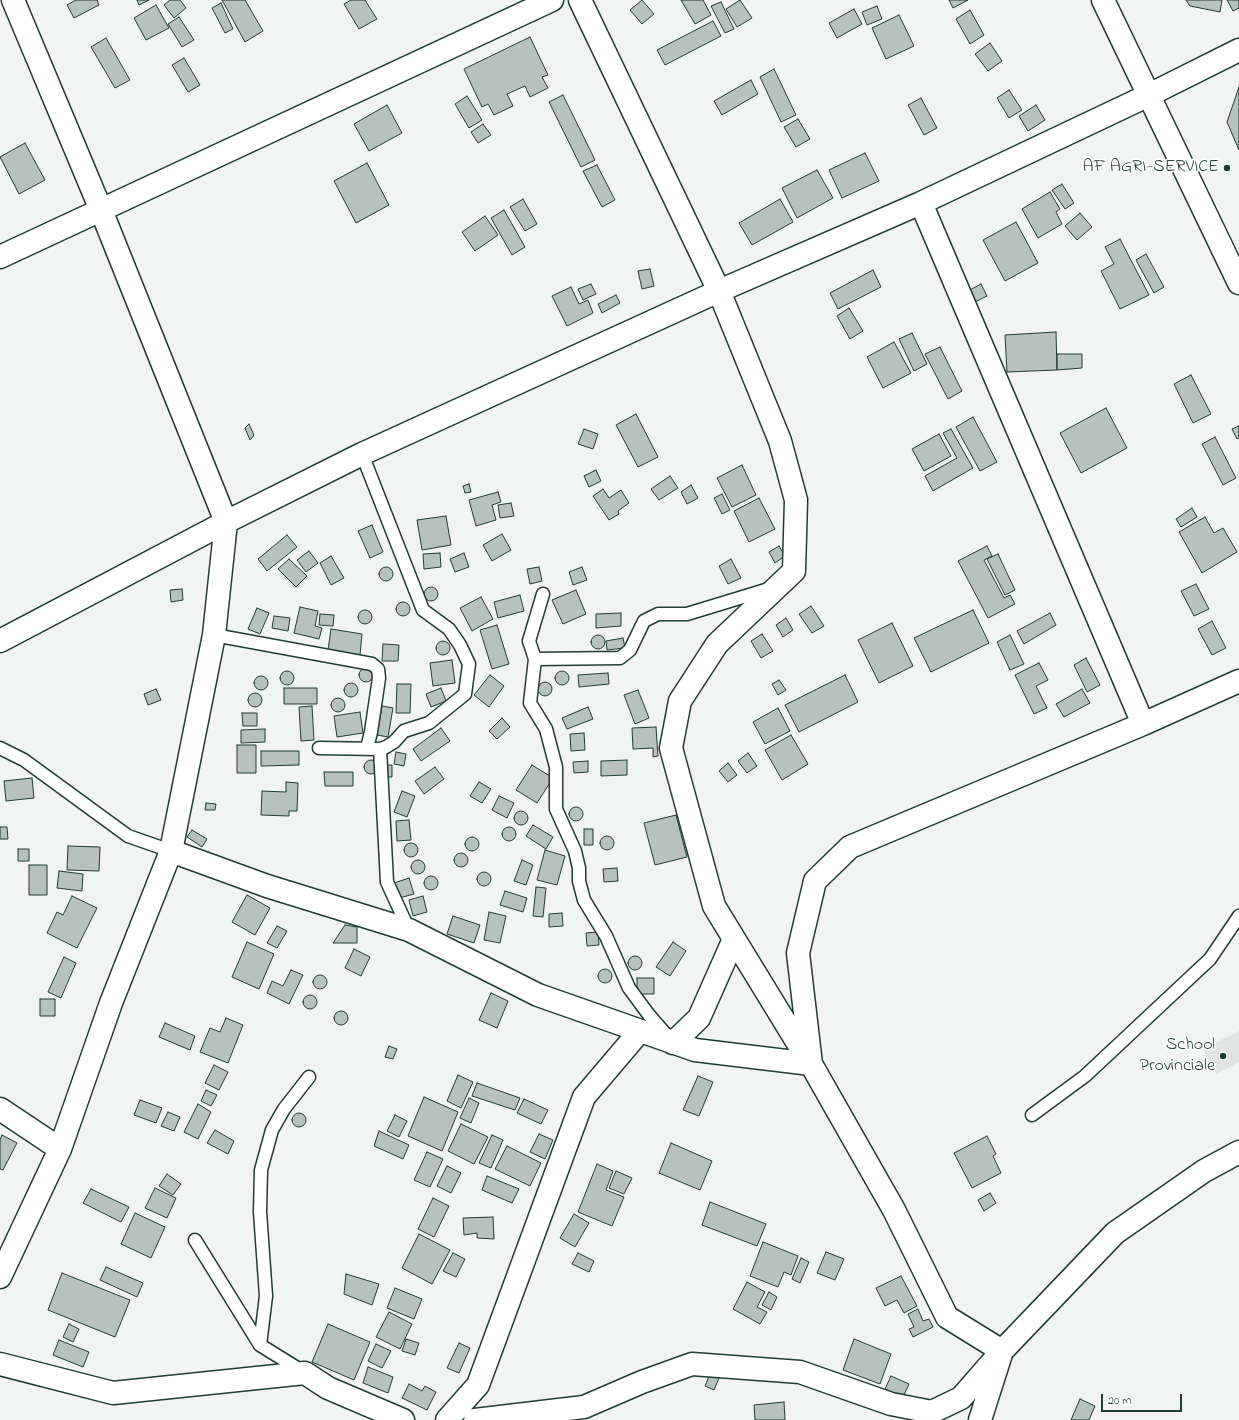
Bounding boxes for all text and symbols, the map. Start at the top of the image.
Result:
place label: AF AGRI-SERVICE [1083,157,1219,179]
marker: AF AGRI-SERVICE [1222,163,1232,173]
place label: School Provinciale [1140,1035,1215,1078]
marker: School Provinciale [1218,1051,1228,1061]
scale bar [1103,1386,1184,1412]
text: 20 m [1108,1392,1131,1410]

